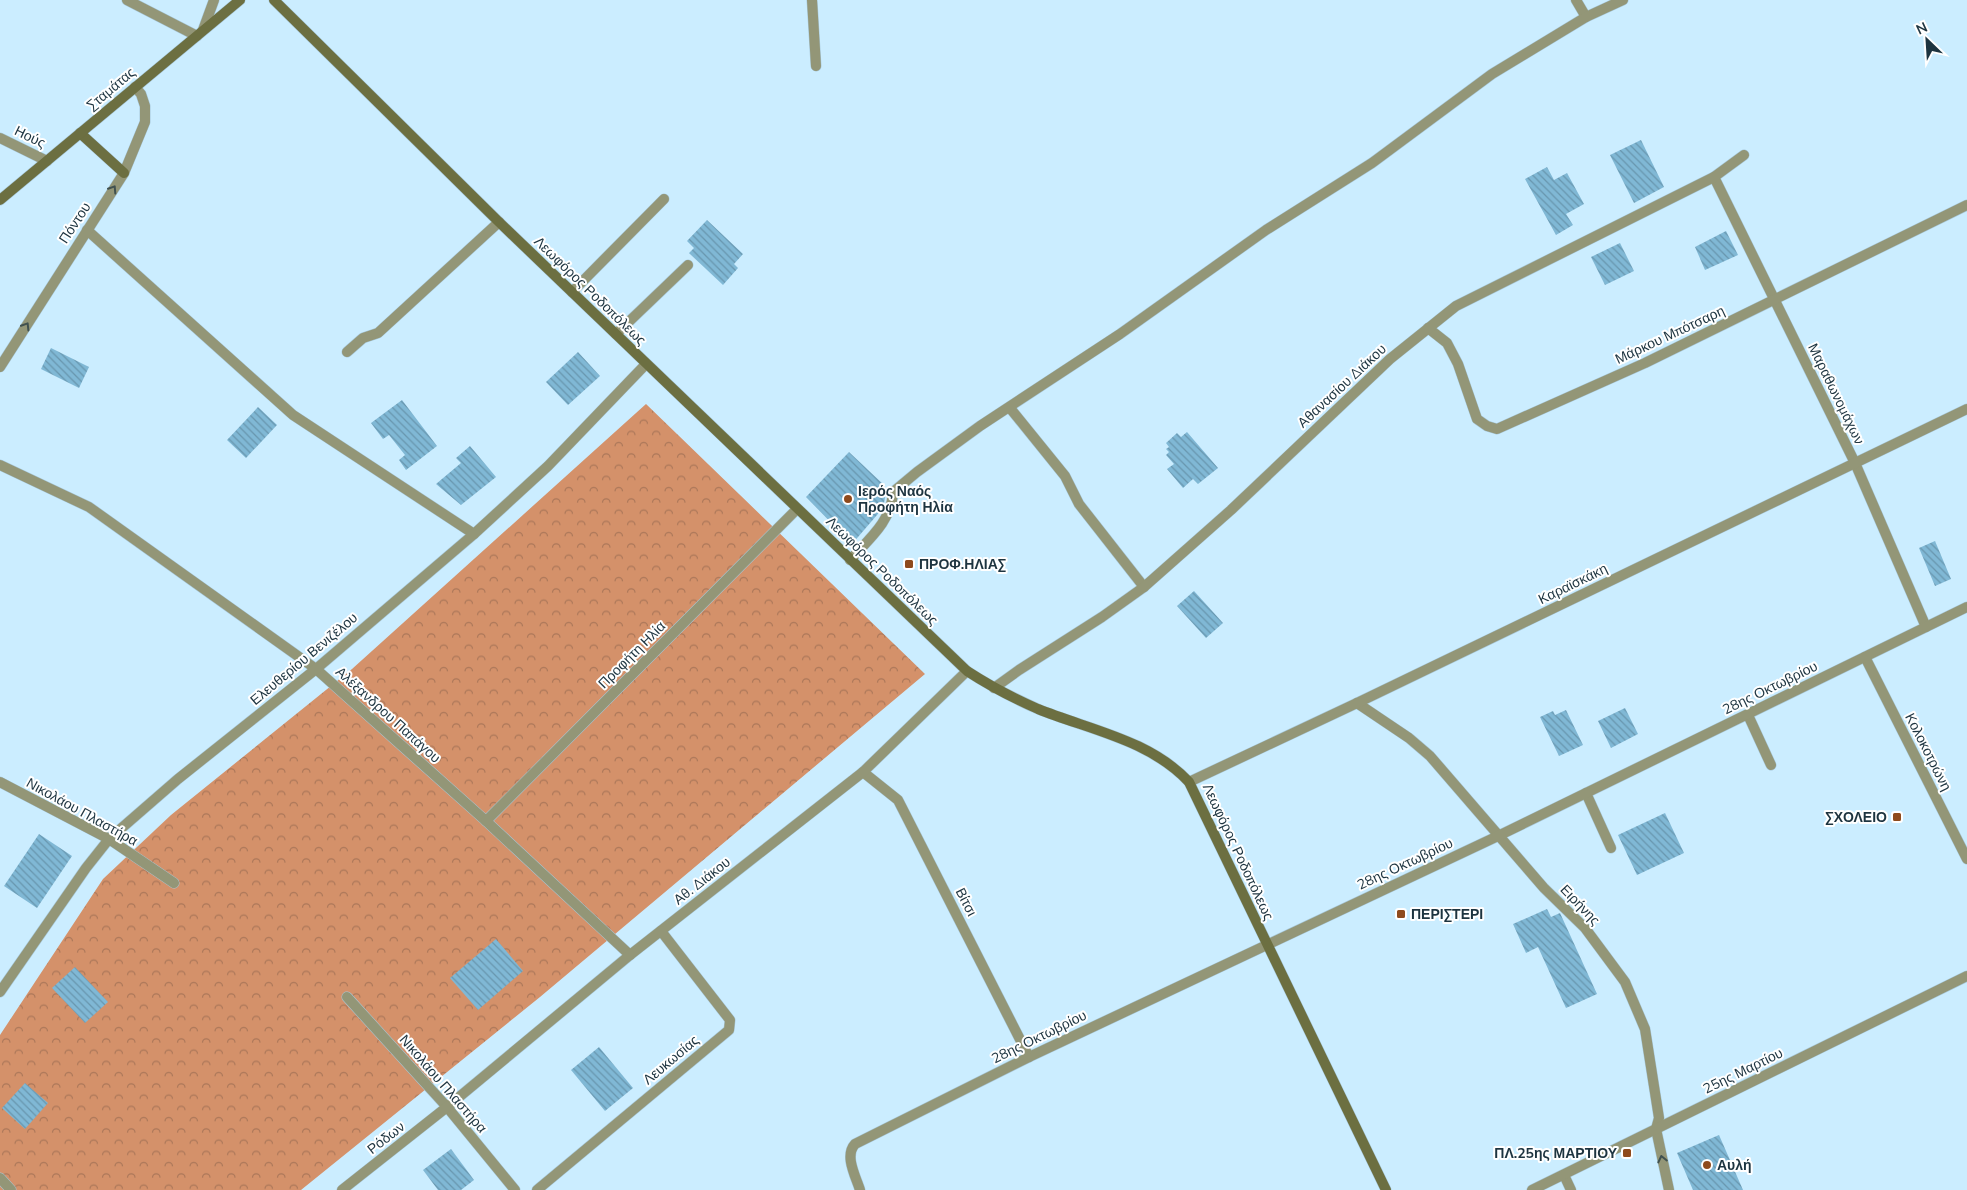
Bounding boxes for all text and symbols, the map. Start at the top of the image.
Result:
north arrow [1902,15,1952,65]
text: N [1913,18,1930,39]
street label: Σταμάτας [83,63,139,115]
street label: Ηούς [11,121,49,153]
one-way arrow [107,185,117,194]
street label: Πόντου [55,199,95,247]
street label: Λεωφόρος Ροδοπόλεως [530,232,650,350]
street label: Μάρκου Μπότσαρη [1612,301,1728,369]
one-way arrow [20,322,29,331]
street label: Αθανασίου Διάκου [1294,340,1390,432]
street label: Μαραθωνομάχων [1803,340,1869,448]
place label: Ιερός Ναός Προφήτη Ηλία [858,482,953,517]
marker: Ιερός Ναός Προφήτη Ηλία [842,493,854,505]
street label: Λεωφόρος Ροδοπόλεως [822,512,942,630]
place label: ΠΡΟΦ.ΗΛΙΑΣ [919,555,1006,574]
marker: ΠΡΟΦ.ΗΛΙΑΣ [903,558,915,570]
street label: Καραϊσκάκη [1535,559,1611,609]
street label: Ελευθερίου Βενιζέλου [246,608,362,710]
street label: Προφήτη Ηλία [594,617,670,693]
street label: 28ης Οκτωβρίου [1719,657,1821,719]
street label: Αλέξανδρου Παπάγου [331,663,445,767]
street label: Κολοκοτρώνη [1900,710,1956,794]
street label: Νικολάου Πλαστήρα [23,774,141,850]
street label: Λεωφόρος Ροδοπόλεως [1198,781,1278,924]
place label: ΣΧΟΛΕΙΟ [1825,808,1887,827]
marker: ΣΧΟΛΕΙΟ [1891,811,1903,823]
street label: 28ης Οκτωβρίου [1354,833,1456,895]
street label: Αθ. Διάκου [670,853,734,909]
street label: Ειρήνης [1556,881,1604,930]
street label: Βίτσι [951,885,981,919]
place label: ΠΕΡΙΣΤΕΡΙ [1411,905,1483,924]
marker: ΠΕΡΙΣΤΕΡΙ [1395,908,1407,920]
street label: 28ης Οκτωβρίου [988,1006,1090,1068]
street label: Νικολάου Πλαστήρα [395,1031,491,1137]
street label: Λευκωσίας [639,1031,703,1089]
street label: 25ης Μαρτίου [1700,1043,1786,1099]
street label: Ρόδων [363,1117,409,1159]
place label: ΠΛ.25ης ΜΑΡΤΙΟΥ [1494,1144,1618,1163]
marker: ΠΛ.25ης ΜΑΡΤΙΟΥ [1621,1147,1633,1159]
one-way arrow [1657,1155,1668,1164]
place label: Αυλή [1717,1156,1752,1175]
marker: Αυλή [1701,1159,1713,1171]

